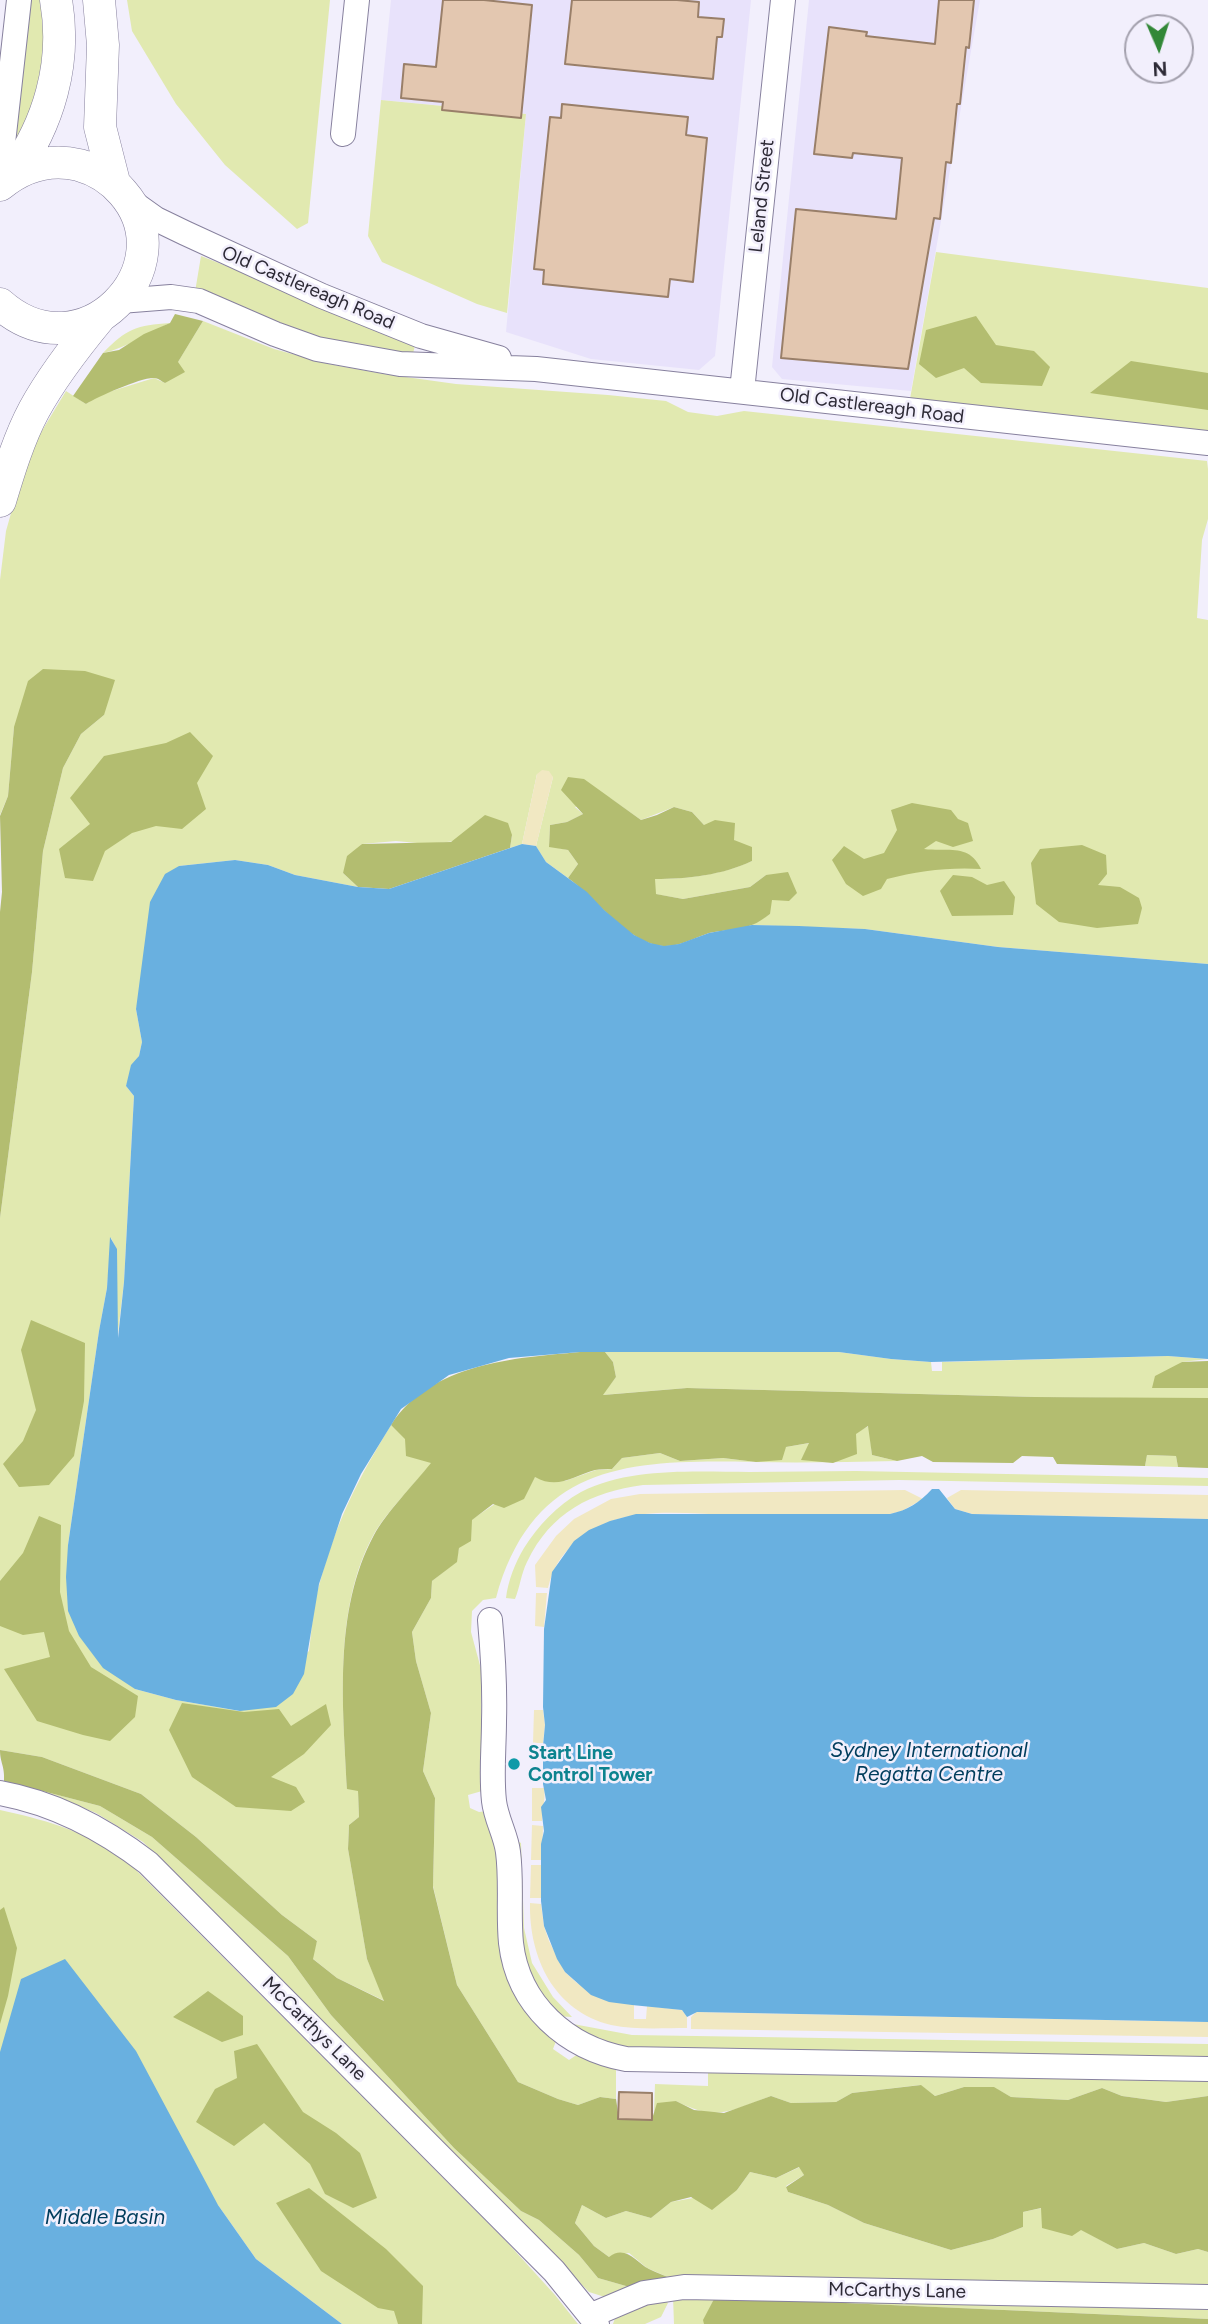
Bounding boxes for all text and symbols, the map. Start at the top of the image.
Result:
north arrow [1124,14,1194,84]
text: N [1152,57,1168,80]
street label: Leland Street [745,138,779,254]
street label: Old Castlereagh Road [218,241,398,335]
street label: Old Castlereagh Road [779,383,965,429]
water label: Sydney International Regatta Centre [830,1738,1028,1788]
place label: Start Line Control Tower [528,1742,652,1786]
marker: Start Line Control Tower [506,1756,522,1772]
street label: McCarthys Lane [257,1972,371,2086]
water label: Middle Basin [45,2205,165,2231]
street label: McCarthys Lane [828,2278,966,2304]

